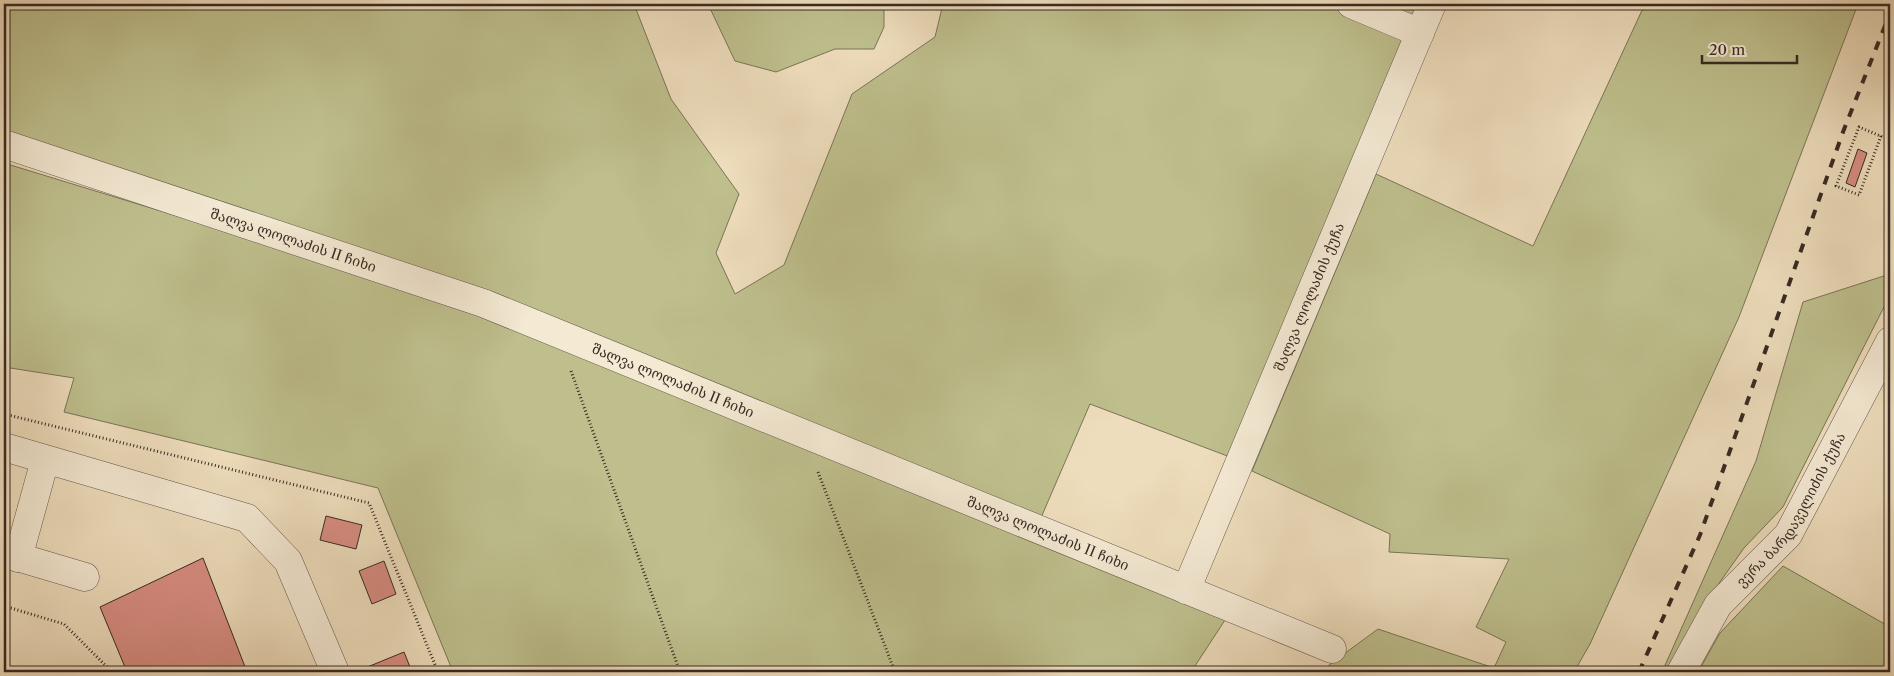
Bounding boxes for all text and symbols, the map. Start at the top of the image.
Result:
scale bar [1702,32,1796,64]
text: 20 m [1709,40,1745,59]
street label: შალვა ლოლაძის II ჩიხი [208,204,379,276]
street label: შალვა ლოლაძის ქუჩა [1270,220,1348,374]
street label: შალვა ლოლაძის II ჩიხი [589,339,757,422]
street label: ვერა ბარდაველიძის ქუჩა [1732,429,1849,591]
street label: შალვა ლოლაძის II ჩიხი [964,492,1132,574]

